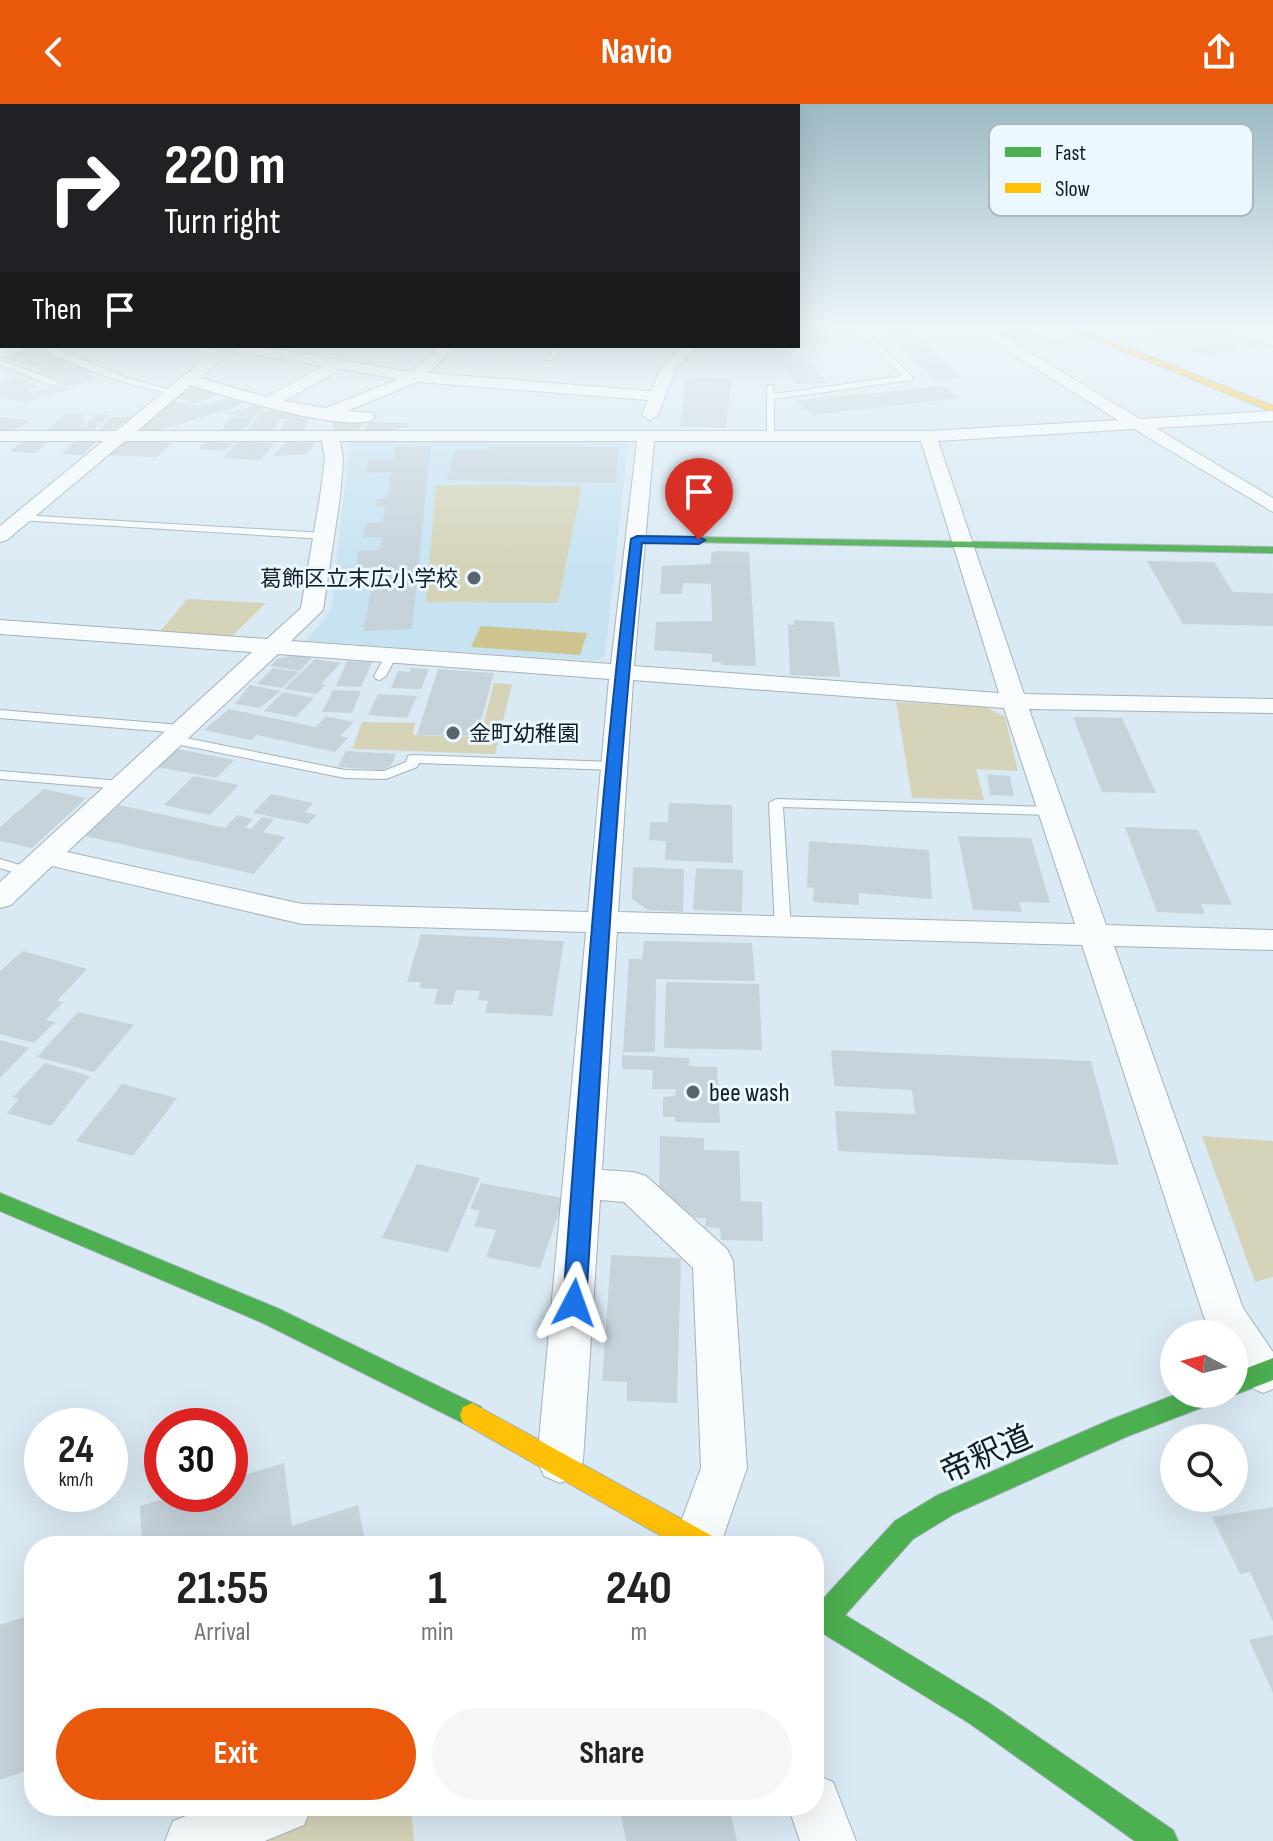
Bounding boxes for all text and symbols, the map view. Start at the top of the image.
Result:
icon: back [32,30,76,74]
icon: share [1197,30,1241,74]
text: Navio [601,31,672,74]
legend [989,124,1253,216]
text: 220 m [164,133,286,200]
icon: right [32,136,136,240]
text: Fast [1055,140,1086,167]
text: Slow [1055,176,1090,203]
text: Turn right [164,201,281,244]
icon: arrive [98,288,142,332]
text: Then [32,292,82,328]
pin [665,458,733,540]
icon: arrive [677,470,721,514]
place label: 葛飾区立末広小学校 [260,566,458,593]
marker: 葛飾区立末広小学校 [465,569,483,587]
place label: 金町幼稚園 [469,721,579,748]
marker: 金町幼稚園 [444,724,462,742]
place label: bee wash [709,1078,790,1109]
marker: bee wash [684,1083,702,1101]
position arrow [532,1261,616,1345]
north arrow [1160,1320,1248,1408]
map controls [1160,1320,1248,1512]
speed limit sign: 30 [144,1408,248,1512]
street label: 帝釈道 [935,1418,1038,1493]
button: search [1160,1424,1248,1512]
text: 24 [58,1426,94,1474]
text: km/h [59,1468,93,1492]
text: 21:55 [176,1560,269,1617]
text: 1 [428,1560,447,1617]
text: 240 [606,1560,672,1617]
text: Arrival [195,1617,250,1648]
text: min [421,1617,454,1648]
text: m [630,1617,647,1648]
button: Exit [56,1708,416,1800]
button: Share [432,1708,792,1800]

